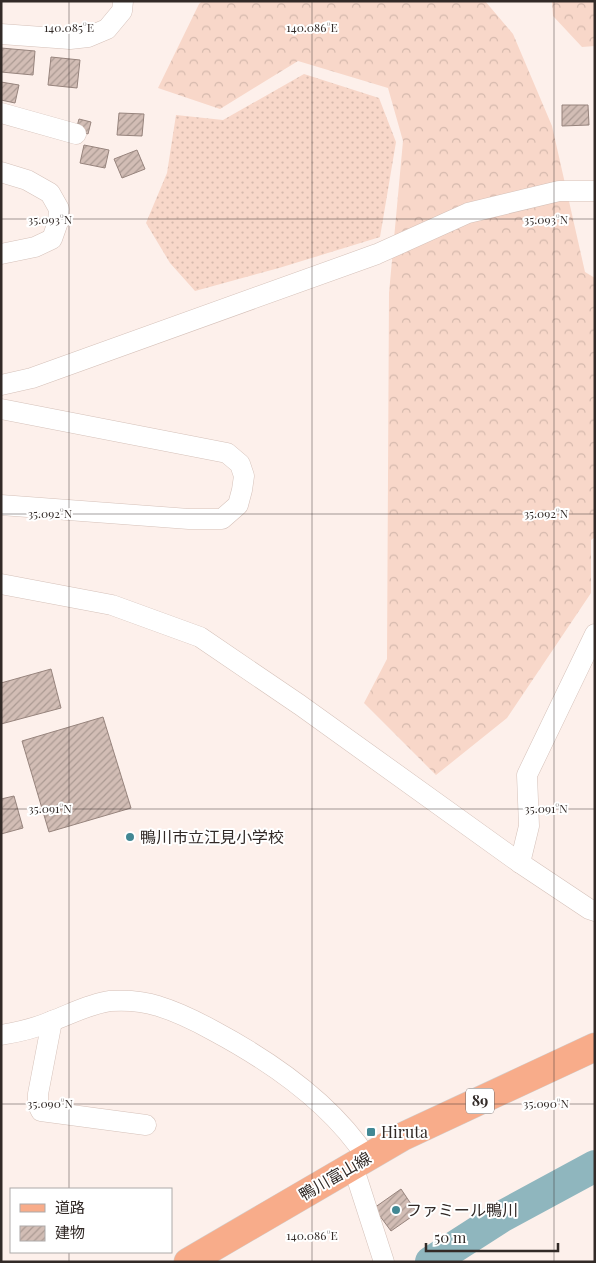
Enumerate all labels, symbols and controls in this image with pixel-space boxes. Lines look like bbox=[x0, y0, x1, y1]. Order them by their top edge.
text: 140.085°E bbox=[44, 19, 94, 35]
text: 140.086°E bbox=[286, 19, 338, 35]
text: 35.093°N bbox=[28, 211, 73, 227]
text: 35.093°N bbox=[524, 211, 569, 227]
text: 35.092°N bbox=[28, 505, 73, 521]
text: 35.092°N bbox=[524, 505, 569, 521]
text: 35.091°N bbox=[28, 800, 72, 816]
text: 35.091°N bbox=[524, 800, 568, 816]
place label: 鴨川市立江見小学校 bbox=[140, 826, 284, 847]
marker: 鴨川市立江見小学校 bbox=[124, 831, 136, 843]
road number: 89 bbox=[466, 1088, 494, 1114]
text: 35.090°N bbox=[27, 1095, 74, 1111]
text: 35.090°N bbox=[523, 1095, 570, 1111]
place label: Hiruta bbox=[381, 1121, 428, 1142]
marker: Hiruta bbox=[365, 1126, 377, 1138]
street label: 鴨川富山線 bbox=[295, 1146, 375, 1205]
legend bbox=[10, 1188, 172, 1253]
text: 道路 bbox=[55, 1197, 85, 1217]
place label: ファミール鴨川 bbox=[406, 1199, 518, 1220]
marker: ファミール鴨川 bbox=[390, 1204, 402, 1216]
scale bar bbox=[426, 1220, 558, 1252]
text: 建物 bbox=[55, 1222, 85, 1242]
text: 140.086°E bbox=[286, 1227, 338, 1243]
text: 50 m bbox=[434, 1227, 467, 1247]

